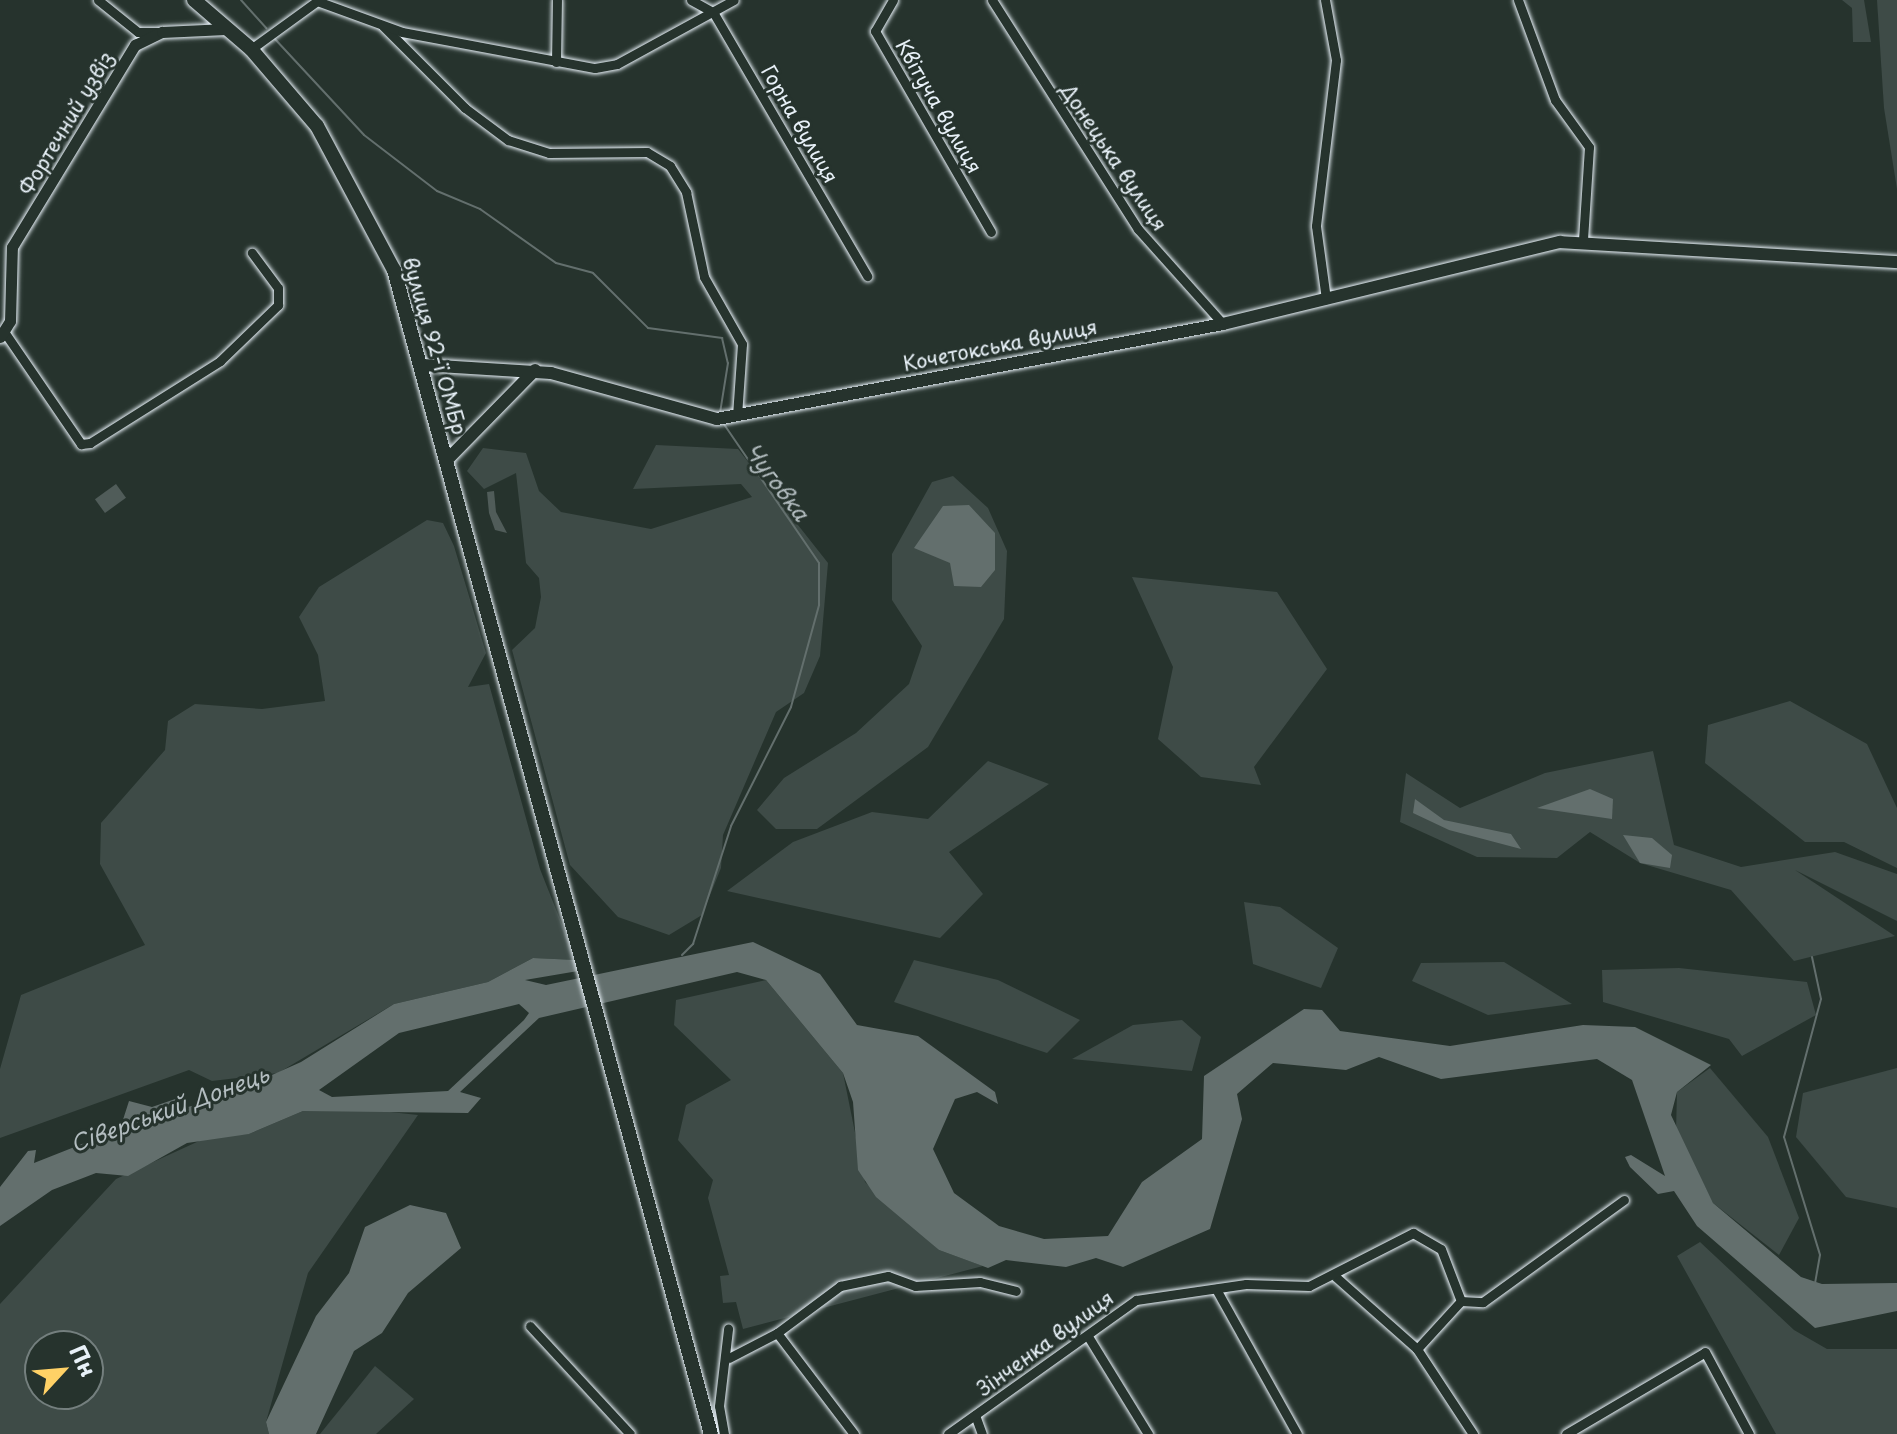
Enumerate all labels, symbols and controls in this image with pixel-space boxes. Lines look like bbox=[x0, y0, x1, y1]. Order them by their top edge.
street label: Квітуча вулиця bbox=[891, 34, 987, 178]
street label: Фортечний узвіз bbox=[14, 47, 118, 199]
street label: Горна вулиця bbox=[756, 60, 844, 188]
street label: Донецька вулиця bbox=[1056, 78, 1172, 236]
street label: вулиця 92-ї ОМБр bbox=[398, 254, 472, 438]
street label: Кочетокська вулиця bbox=[901, 314, 1099, 376]
water label: Чуговка bbox=[740, 437, 816, 525]
water label: Сіверський Донець bbox=[66, 1060, 272, 1156]
street label: Зінченка вулиця bbox=[972, 1285, 1118, 1401]
north arrow bbox=[24, 1330, 104, 1410]
text: Пн bbox=[62, 1339, 106, 1382]

